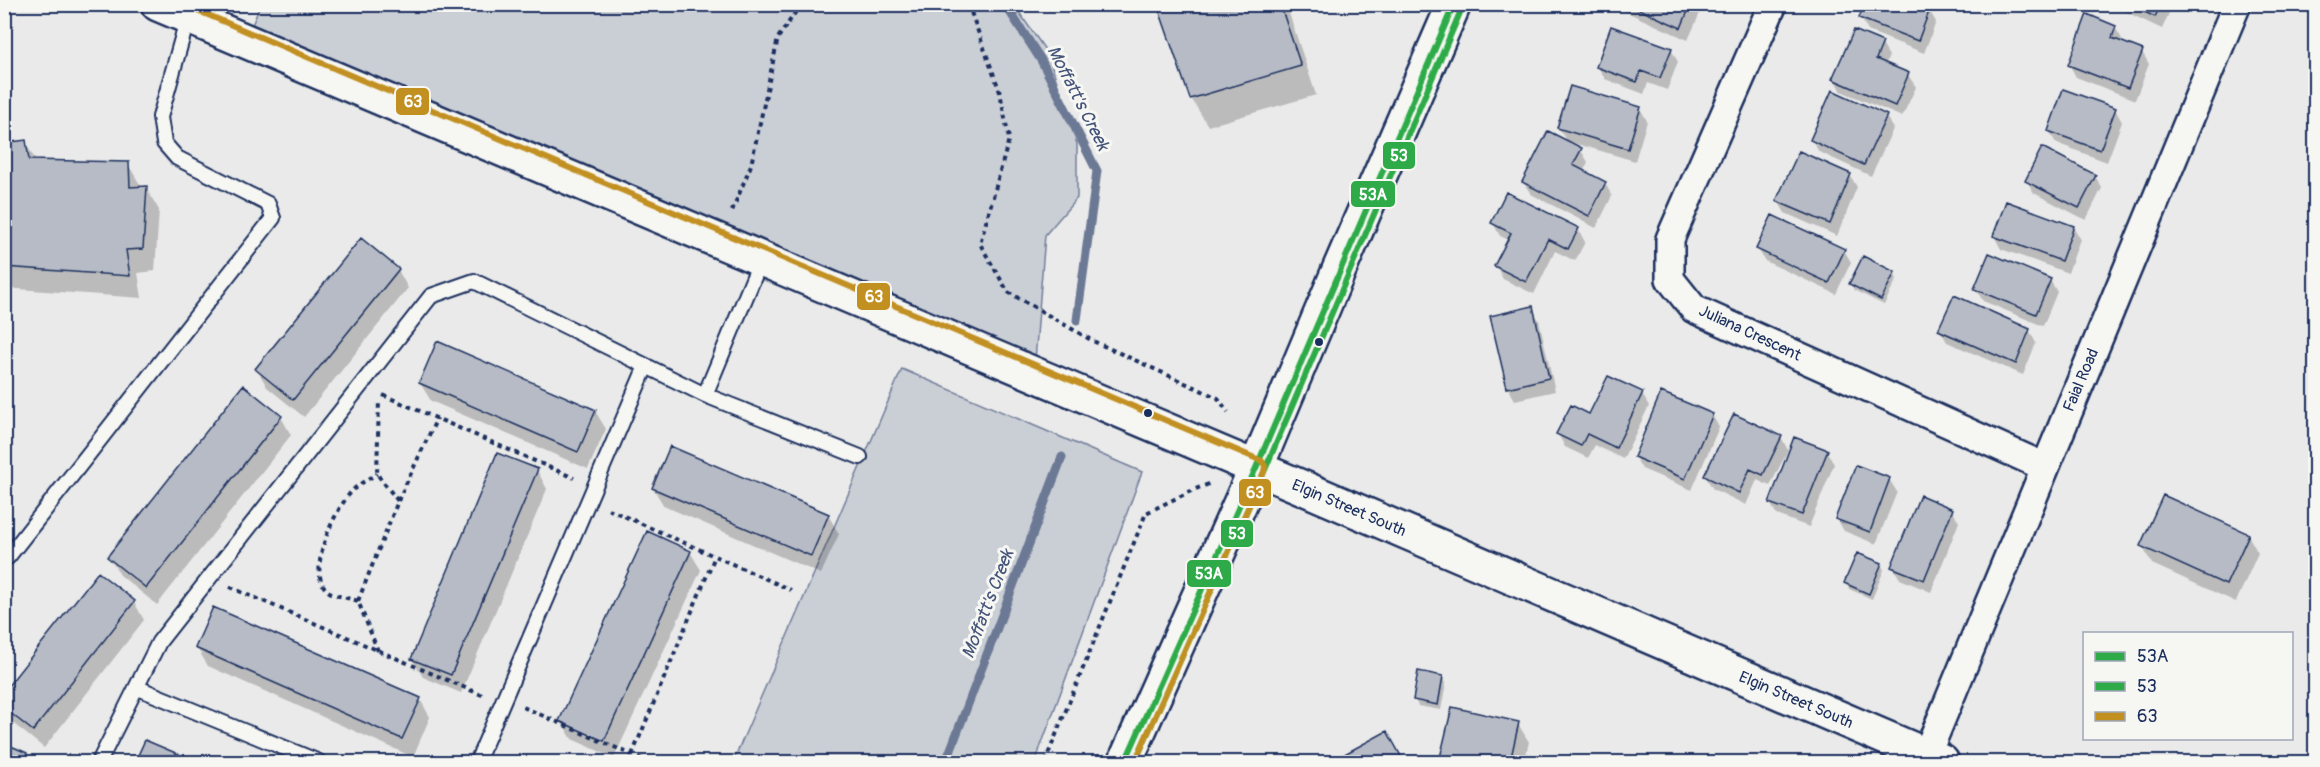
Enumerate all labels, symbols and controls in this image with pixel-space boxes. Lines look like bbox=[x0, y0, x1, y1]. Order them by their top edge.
water label: Moffatt's Creek bbox=[1042, 42, 1115, 156]
line badge: 63 bbox=[395, 87, 430, 116]
text: 63 bbox=[404, 92, 422, 112]
line badge: 53 bbox=[1382, 141, 1416, 170]
text: 53 bbox=[1390, 146, 1408, 166]
line badge: 53A bbox=[1350, 180, 1396, 208]
text: 53A bbox=[1359, 185, 1388, 205]
line badge: 63 bbox=[856, 282, 891, 311]
text: 63 bbox=[865, 287, 883, 307]
street label: Juliana Crescent bbox=[1696, 301, 1805, 366]
unlabelled marker bbox=[1313, 336, 1325, 348]
street label: Faial Road bbox=[2059, 345, 2103, 415]
unlabelled marker bbox=[1142, 407, 1154, 419]
street label: Elgin Street South bbox=[1289, 475, 1409, 541]
line badge: 63 bbox=[1238, 478, 1272, 507]
text: 63 bbox=[1246, 483, 1264, 503]
line badge: 53 bbox=[1220, 519, 1254, 548]
text: 53 bbox=[1228, 524, 1246, 544]
water label: Moffatt's Creek bbox=[957, 545, 1020, 662]
line badge: 53A bbox=[1186, 559, 1232, 588]
text: 53A bbox=[1195, 564, 1224, 584]
legend bbox=[2083, 632, 2293, 740]
text: 53A bbox=[2137, 645, 2169, 668]
street label: Elgin Street South bbox=[1736, 667, 1856, 733]
text: 53 bbox=[2137, 675, 2157, 698]
text: 63 bbox=[2137, 705, 2158, 728]

